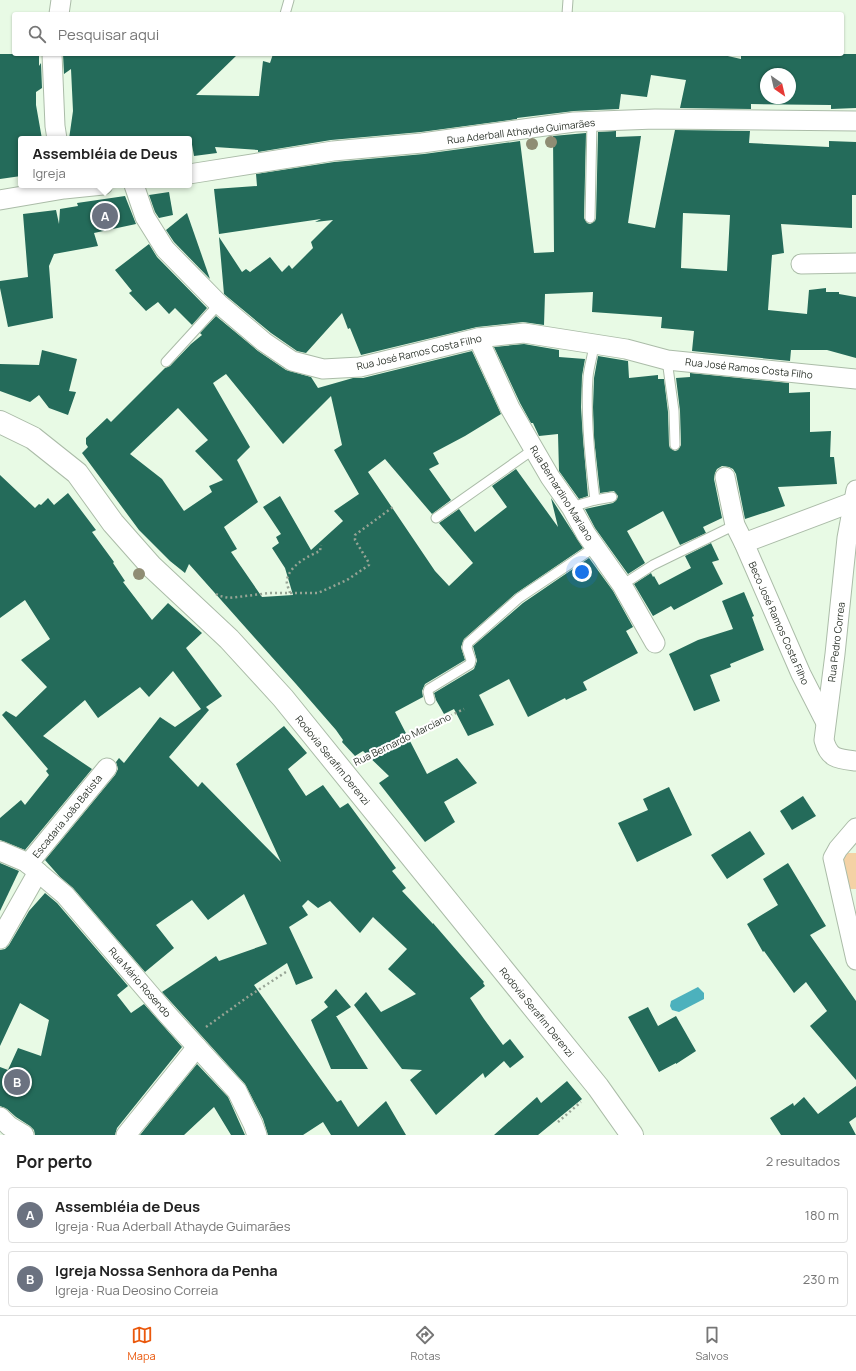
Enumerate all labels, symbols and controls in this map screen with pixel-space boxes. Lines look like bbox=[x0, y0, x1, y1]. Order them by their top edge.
search box bbox=[12, 12, 844, 56]
icon: search bbox=[26, 23, 48, 45]
text: Pesquisar aqui bbox=[58, 24, 159, 45]
north arrow bbox=[760, 68, 796, 104]
street label: Rua Aderball Athayde Guimarães bbox=[446, 115, 596, 147]
popup bbox=[18, 136, 192, 188]
text: Assembléia de Deus bbox=[32, 143, 178, 164]
text: Igreja bbox=[32, 164, 66, 182]
pin: A bbox=[92, 201, 118, 231]
street label: Rua José Ramos Costa Filho bbox=[355, 331, 483, 373]
street label: Rua José Ramos Costa Filho bbox=[685, 354, 814, 382]
street label: Rua Bernardino Mariano bbox=[527, 443, 597, 543]
street label: Beco José Ramos Costa Filho bbox=[745, 559, 813, 687]
your location bbox=[572, 562, 592, 582]
street label: Rua Pedro Correa bbox=[824, 601, 848, 683]
street label: Rua Bernardo Marciano bbox=[351, 709, 453, 769]
street label: Rodovia Serafim Derenzi bbox=[292, 712, 374, 808]
street label: Escadaria João Batista bbox=[29, 771, 105, 861]
street label: Rua Mário Rosendo bbox=[106, 944, 174, 1020]
street label: Rodovia Serafim Derenzi bbox=[496, 964, 578, 1060]
pin: B bbox=[4, 1067, 30, 1097]
text: Por perto bbox=[16, 1150, 92, 1173]
text: 2 resultados bbox=[766, 1152, 840, 1170]
text: Assembléia de Deus bbox=[55, 1196, 200, 1217]
text: A bbox=[26, 1206, 34, 1224]
text: 180 m bbox=[805, 1206, 839, 1224]
text: Igreja · Rua Aderball Athayde Guimarães bbox=[55, 1217, 291, 1235]
text: Igreja Nossa Senhora da Penha bbox=[55, 1260, 278, 1281]
text: B bbox=[26, 1270, 34, 1288]
text: 230 m bbox=[803, 1270, 839, 1288]
text: Igreja · Rua Deosino Correia bbox=[55, 1281, 218, 1299]
tab: Mapa bbox=[128, 1324, 156, 1363]
tab: Rotas bbox=[411, 1324, 440, 1363]
tab: Salvos bbox=[695, 1324, 728, 1363]

